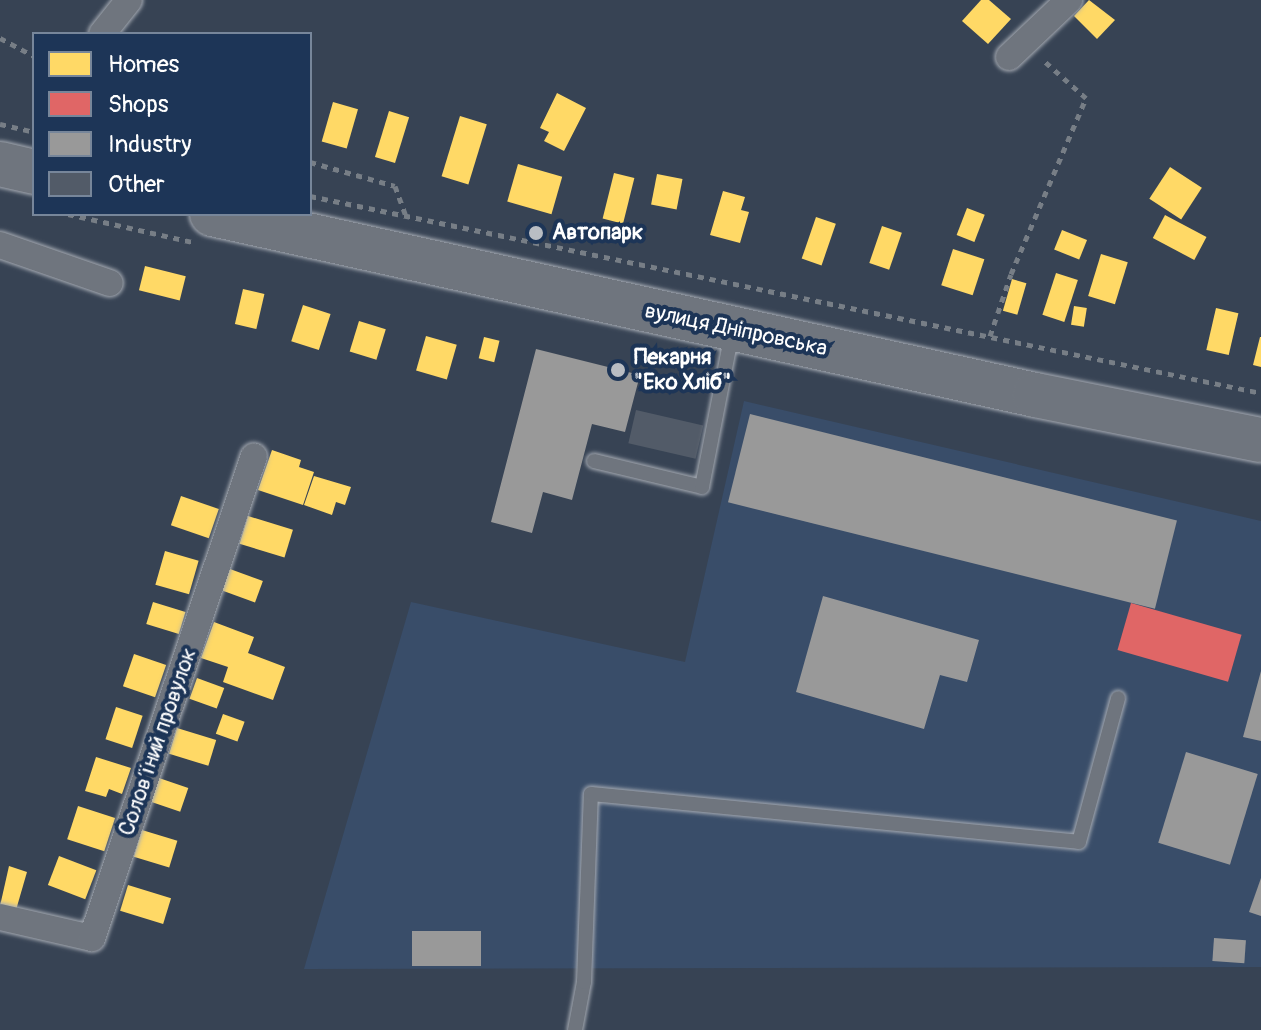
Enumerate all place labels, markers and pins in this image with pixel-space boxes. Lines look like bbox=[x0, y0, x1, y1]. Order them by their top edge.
place label: Автопарк bbox=[552, 220, 643, 246]
marker: Автопарк bbox=[527, 224, 545, 242]
place label: Пекарня "Еко Хліб" bbox=[634, 344, 731, 396]
marker: Пекарня "Еко Хліб" bbox=[609, 361, 627, 379]

